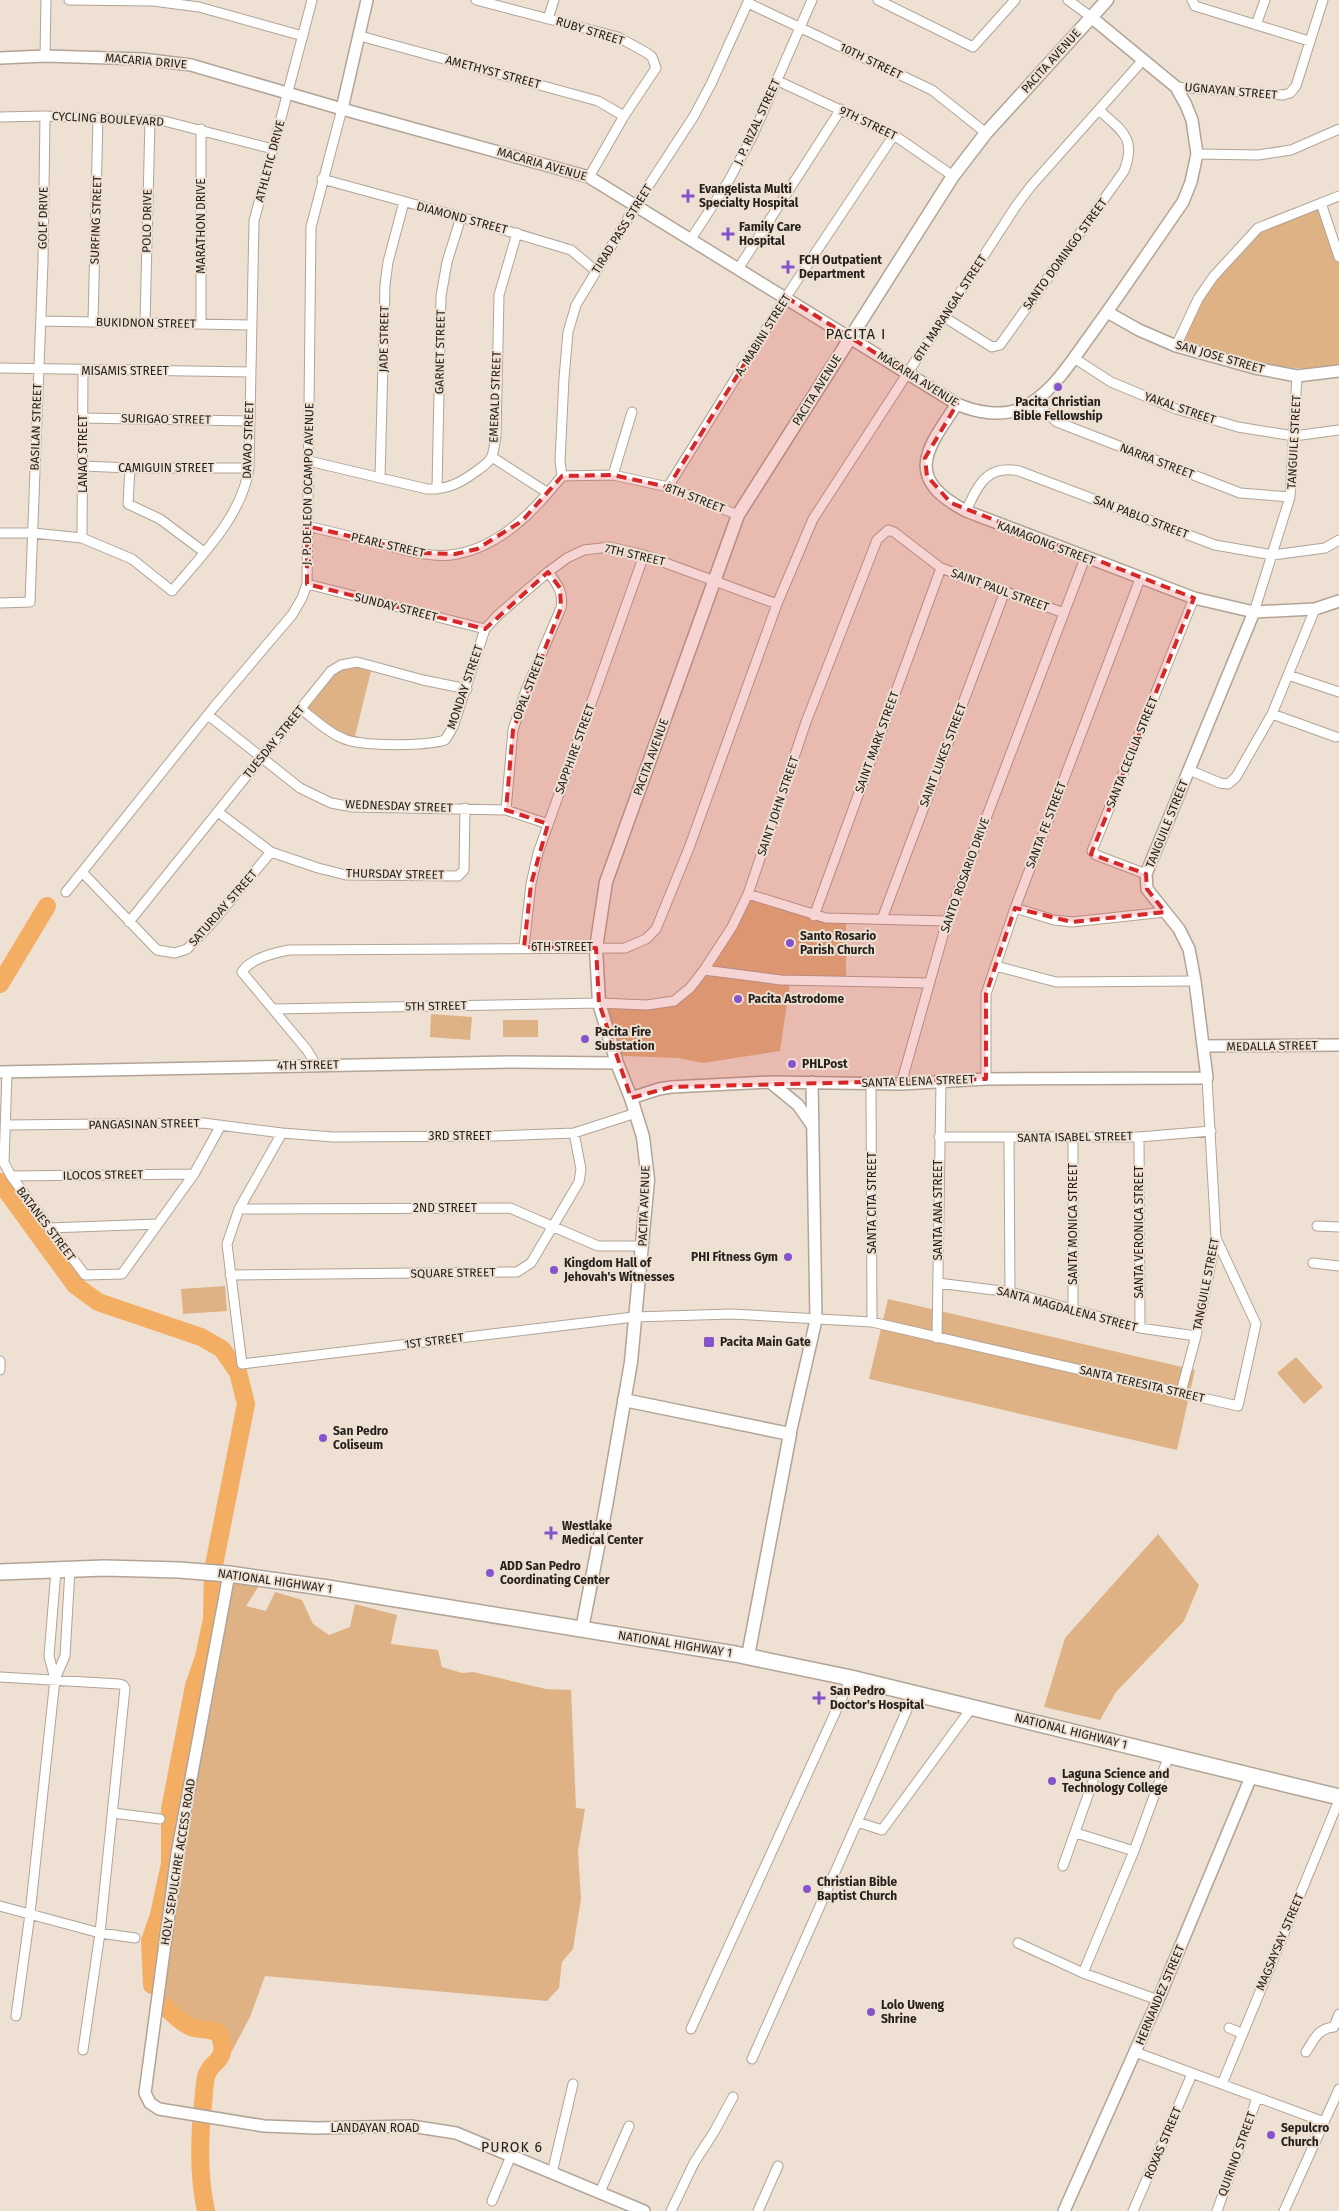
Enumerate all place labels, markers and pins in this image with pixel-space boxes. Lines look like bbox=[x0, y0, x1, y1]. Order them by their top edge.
place label: Evangelista Multi Specialty Hospital bbox=[699, 182, 799, 210]
marker: Evangelista Multi Specialty Hospital bbox=[681, 189, 695, 203]
place label: Family Care Hospital bbox=[739, 220, 802, 248]
marker: Family Care Hospital bbox=[721, 227, 735, 241]
place label: FCH Outpatient Department bbox=[799, 253, 882, 281]
marker: FCH Outpatient Department bbox=[781, 260, 795, 274]
marker: Pacita Christian Bible Fellowship bbox=[1052, 381, 1064, 393]
place label: Pacita Christian Bible Fellowship bbox=[1013, 395, 1103, 423]
place label: Santo Rosario Parish Church bbox=[800, 929, 876, 957]
marker: Santo Rosario Parish Church bbox=[784, 937, 796, 949]
place label: Pacita Astrodome bbox=[748, 992, 845, 1006]
marker: Pacita Astrodome bbox=[732, 993, 744, 1005]
place label: Pacita Fire Substation bbox=[595, 1025, 655, 1053]
marker: Pacita Fire Substation bbox=[579, 1033, 591, 1045]
place label: PHLPost bbox=[802, 1057, 848, 1071]
marker: PHLPost bbox=[786, 1058, 798, 1070]
place label: PHI Fitness Gym bbox=[691, 1250, 778, 1264]
marker: PHI Fitness Gym bbox=[782, 1251, 794, 1263]
place label: Kingdom Hall of Jehovah's Witnesses bbox=[563, 1256, 675, 1284]
marker: Kingdom Hall of Jehovah's Witnesses bbox=[548, 1264, 560, 1276]
marker: Pacita Main Gate bbox=[702, 1335, 716, 1349]
place label: Pacita Main Gate bbox=[720, 1335, 811, 1349]
place label: San Pedro Coliseum bbox=[333, 1424, 388, 1452]
marker: San Pedro Coliseum bbox=[317, 1432, 329, 1444]
place label: Westlake Medical Center bbox=[562, 1519, 643, 1547]
marker: Westlake Medical Center bbox=[544, 1526, 558, 1540]
place label: ADD San Pedro Coordinating Center bbox=[499, 1559, 610, 1587]
marker: ADD San Pedro Coordinating Center bbox=[484, 1567, 496, 1579]
place label: San Pedro Doctor's Hospital bbox=[830, 1684, 925, 1712]
marker: San Pedro Doctor's Hospital bbox=[812, 1691, 826, 1705]
place label: Laguna Science and Technology College bbox=[1062, 1767, 1169, 1795]
marker: Laguna Science and Technology College bbox=[1046, 1775, 1058, 1787]
place label: Christian Bible Baptist Church bbox=[817, 1875, 898, 1903]
marker: Christian Bible Baptist Church bbox=[801, 1883, 813, 1895]
place label: Lolo Uweng Shrine bbox=[881, 1998, 945, 2026]
marker: Lolo Uweng Shrine bbox=[865, 2006, 877, 2018]
place label: Sepulcro Church bbox=[1281, 2121, 1329, 2149]
marker: Sepulcro Church bbox=[1265, 2129, 1277, 2141]

